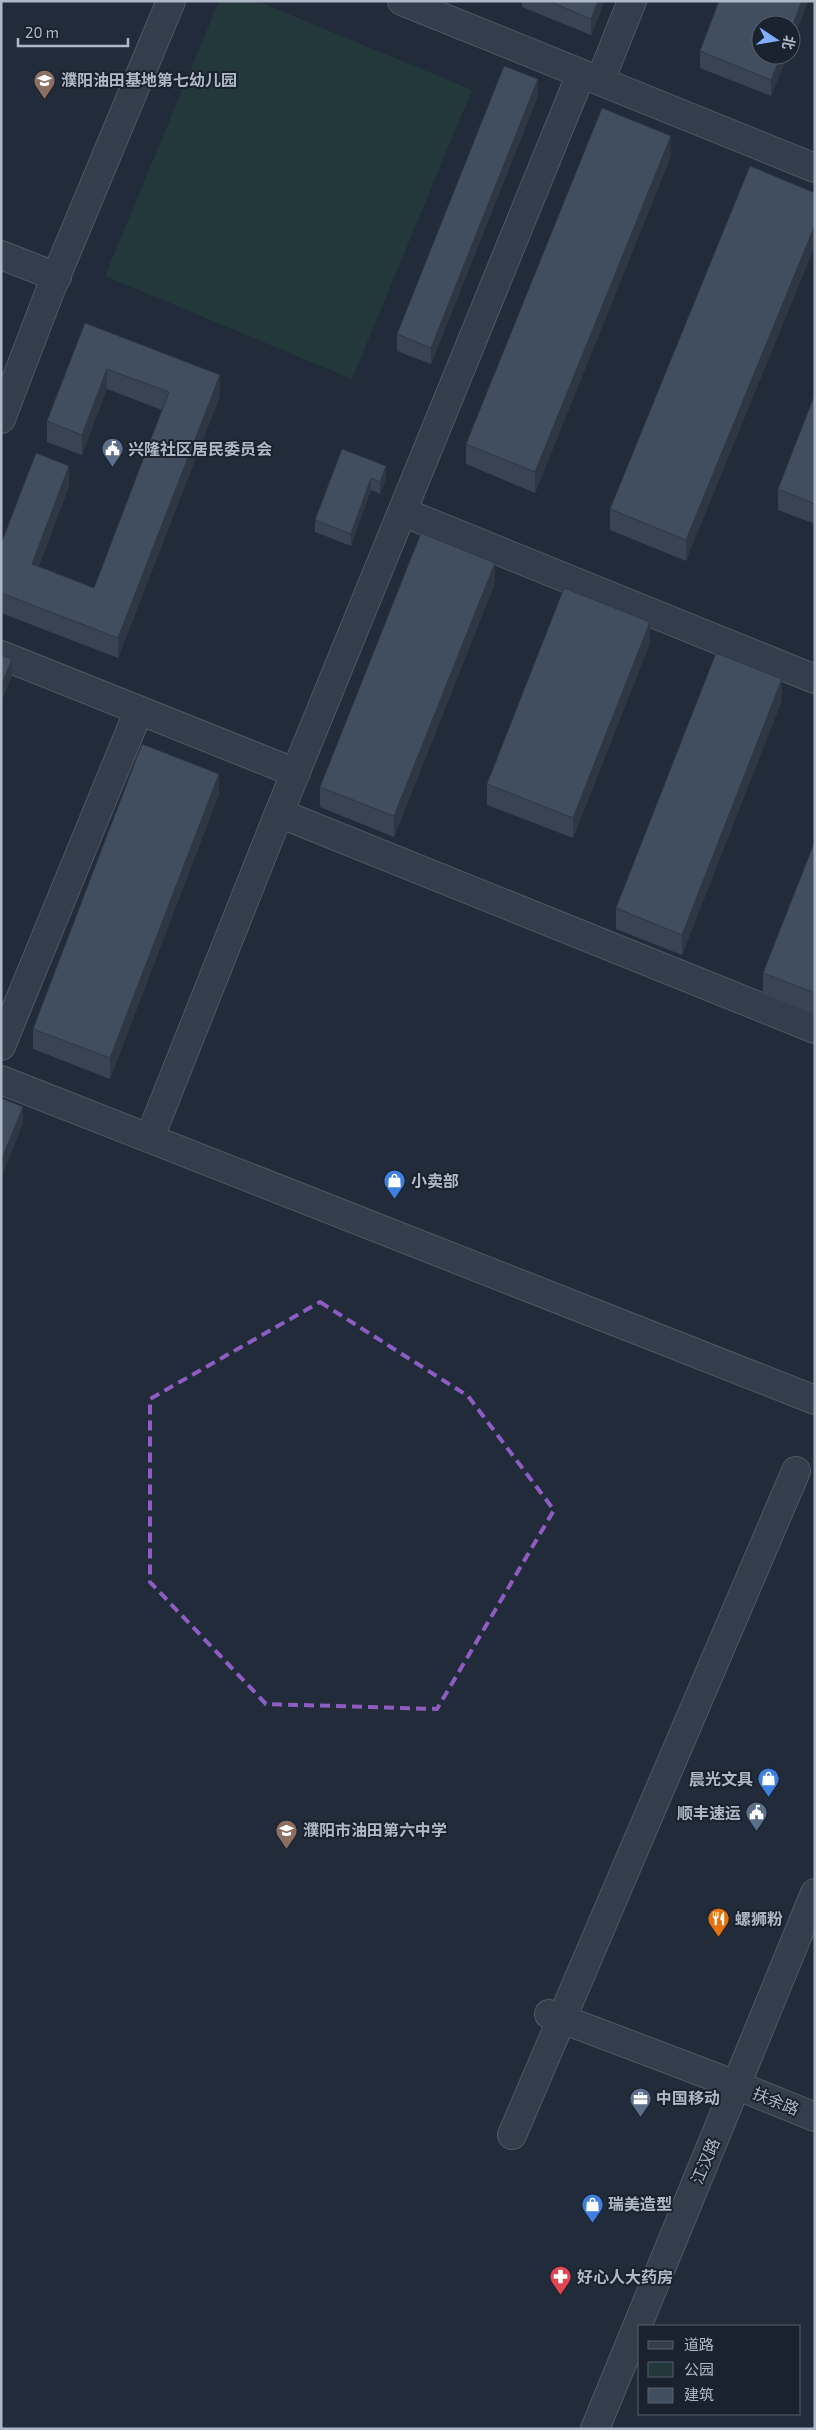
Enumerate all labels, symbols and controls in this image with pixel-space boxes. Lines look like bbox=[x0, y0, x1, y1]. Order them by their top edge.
scale bar bbox=[18, 15, 128, 47]
north arrow bbox=[751, 15, 801, 65]
text: 20 m bbox=[25, 23, 59, 41]
text: 北 bbox=[779, 34, 799, 51]
school or university icon: 濮阳油田基地第七幼儿园 bbox=[33, 68, 57, 99]
place label: 濮阳油田基地第七幼儿园 bbox=[61, 70, 237, 89]
public building icon: 兴隆社区居民委员会 bbox=[100, 437, 124, 468]
place label: 兴隆社区居民委员会 bbox=[128, 439, 272, 458]
shop icon: 小卖部 bbox=[383, 1169, 407, 1200]
place label: 小卖部 bbox=[411, 1171, 459, 1190]
shop icon: 晨光文具 bbox=[757, 1767, 781, 1798]
place label: 晨光文具 bbox=[689, 1769, 753, 1788]
public building icon: 顺丰速运 bbox=[745, 1801, 769, 1832]
place label: 顺丰速运 bbox=[677, 1803, 741, 1822]
school or university icon: 濮阳市油田第六中学 bbox=[275, 1818, 299, 1849]
place label: 濮阳市油田第六中学 bbox=[303, 1820, 447, 1839]
restaurant icon: 螺狮粉 bbox=[707, 1907, 731, 1938]
place label: 螺狮粉 bbox=[735, 1909, 783, 1928]
street label: 扶余路 bbox=[750, 2083, 802, 2118]
office icon: 中国移动 bbox=[628, 2086, 652, 2117]
place label: 中国移动 bbox=[656, 2088, 720, 2107]
street label: 江汉路 bbox=[686, 2135, 723, 2187]
shop icon: 瑞美造型 bbox=[580, 2192, 604, 2223]
place label: 瑞美造型 bbox=[608, 2194, 672, 2213]
pharmacy icon: 好心人大药房 bbox=[549, 2265, 573, 2296]
place label: 好心人大药房 bbox=[577, 2267, 673, 2286]
legend bbox=[638, 2325, 801, 2415]
text: 道路 bbox=[684, 2335, 714, 2353]
text: 公园 bbox=[684, 2360, 714, 2378]
text: 建筑 bbox=[684, 2385, 714, 2403]

